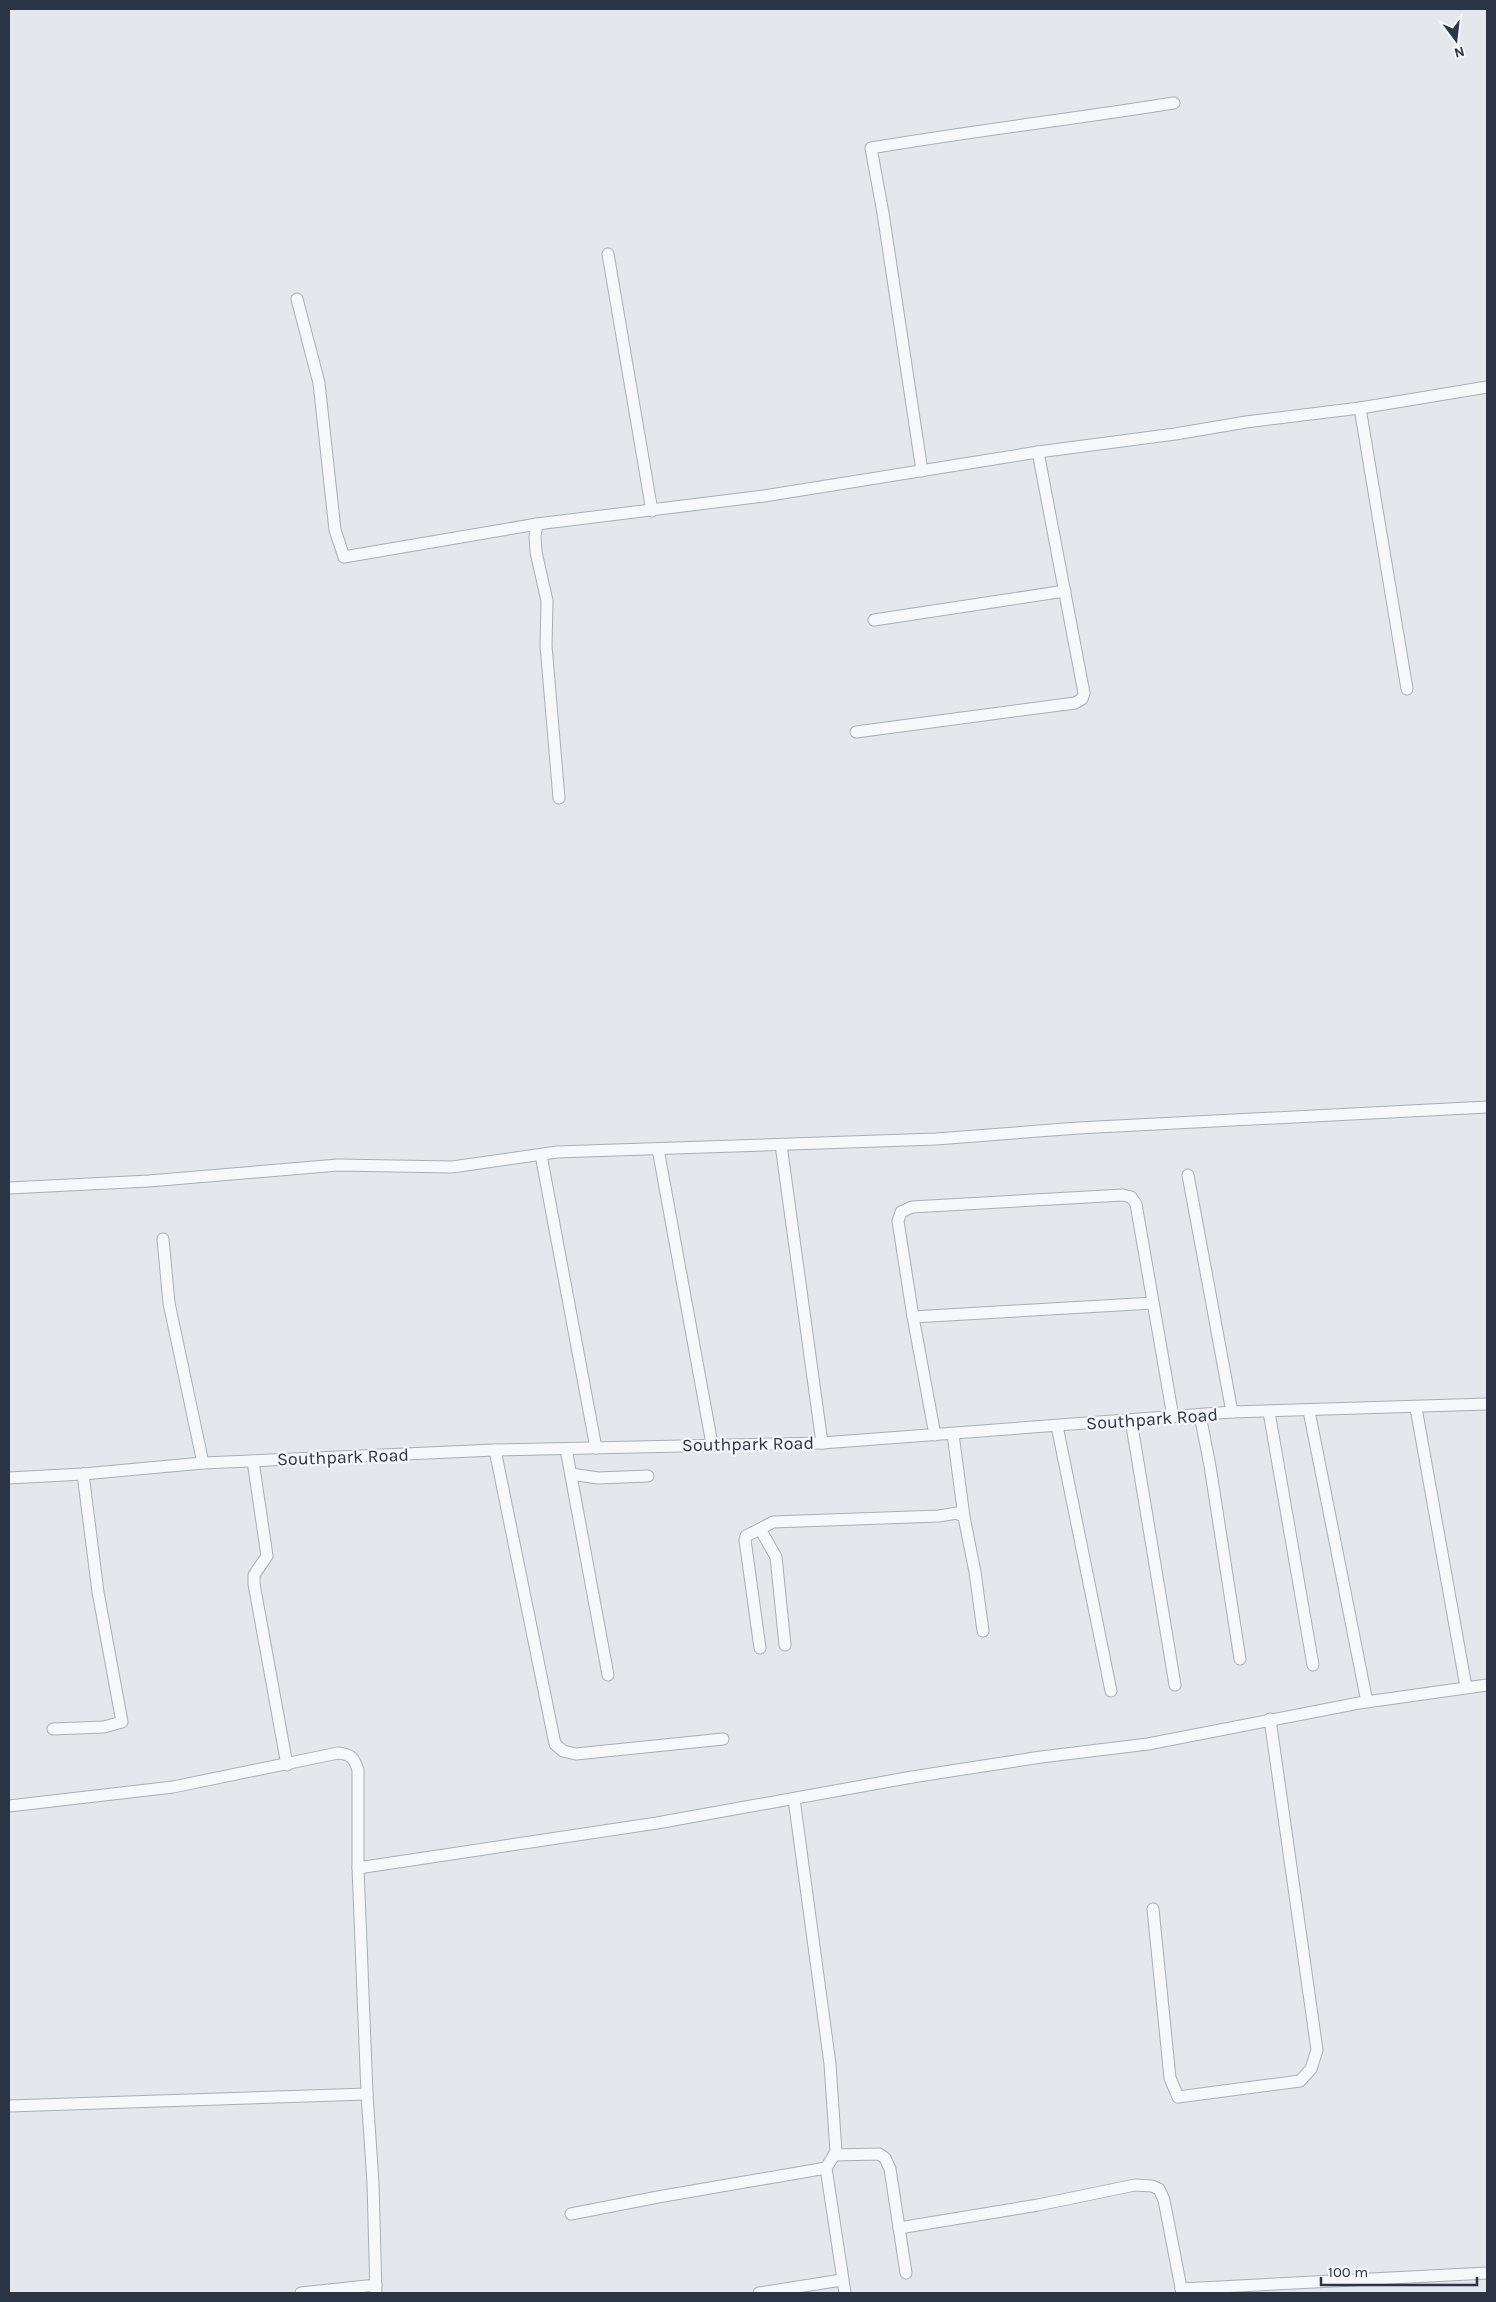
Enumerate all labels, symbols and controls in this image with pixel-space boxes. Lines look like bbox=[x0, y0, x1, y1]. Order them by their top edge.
north arrow bbox=[1431, 15, 1481, 65]
text: N bbox=[1452, 43, 1466, 62]
street label: Southpark Road bbox=[1085, 1403, 1219, 1435]
street label: Southpark Road bbox=[682, 1432, 814, 1456]
street label: Southpark Road bbox=[277, 1444, 409, 1470]
scale bar bbox=[1321, 2254, 1477, 2286]
text: 100 m bbox=[1328, 2263, 1368, 2281]

